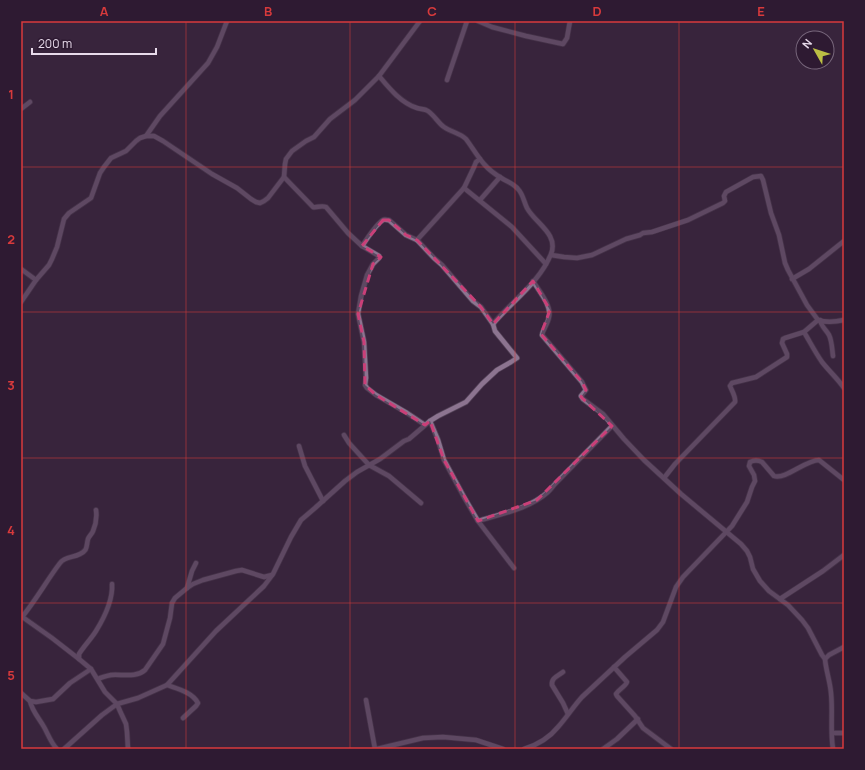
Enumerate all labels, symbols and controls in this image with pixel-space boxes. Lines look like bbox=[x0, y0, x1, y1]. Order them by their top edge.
text: A bbox=[100, 2, 109, 20]
text: B bbox=[264, 2, 272, 20]
text: C bbox=[427, 2, 437, 20]
text: D bbox=[592, 2, 602, 20]
text: E bbox=[757, 2, 765, 20]
scale bar bbox=[32, 30, 156, 56]
north arrow bbox=[795, 30, 835, 70]
text: 200 m bbox=[38, 35, 72, 52]
text: N bbox=[799, 36, 815, 51]
text: 1 bbox=[8, 85, 14, 103]
text: 2 bbox=[7, 230, 15, 248]
text: 3 bbox=[7, 376, 15, 394]
text: 4 bbox=[7, 521, 15, 539]
text: 5 bbox=[7, 666, 15, 684]

